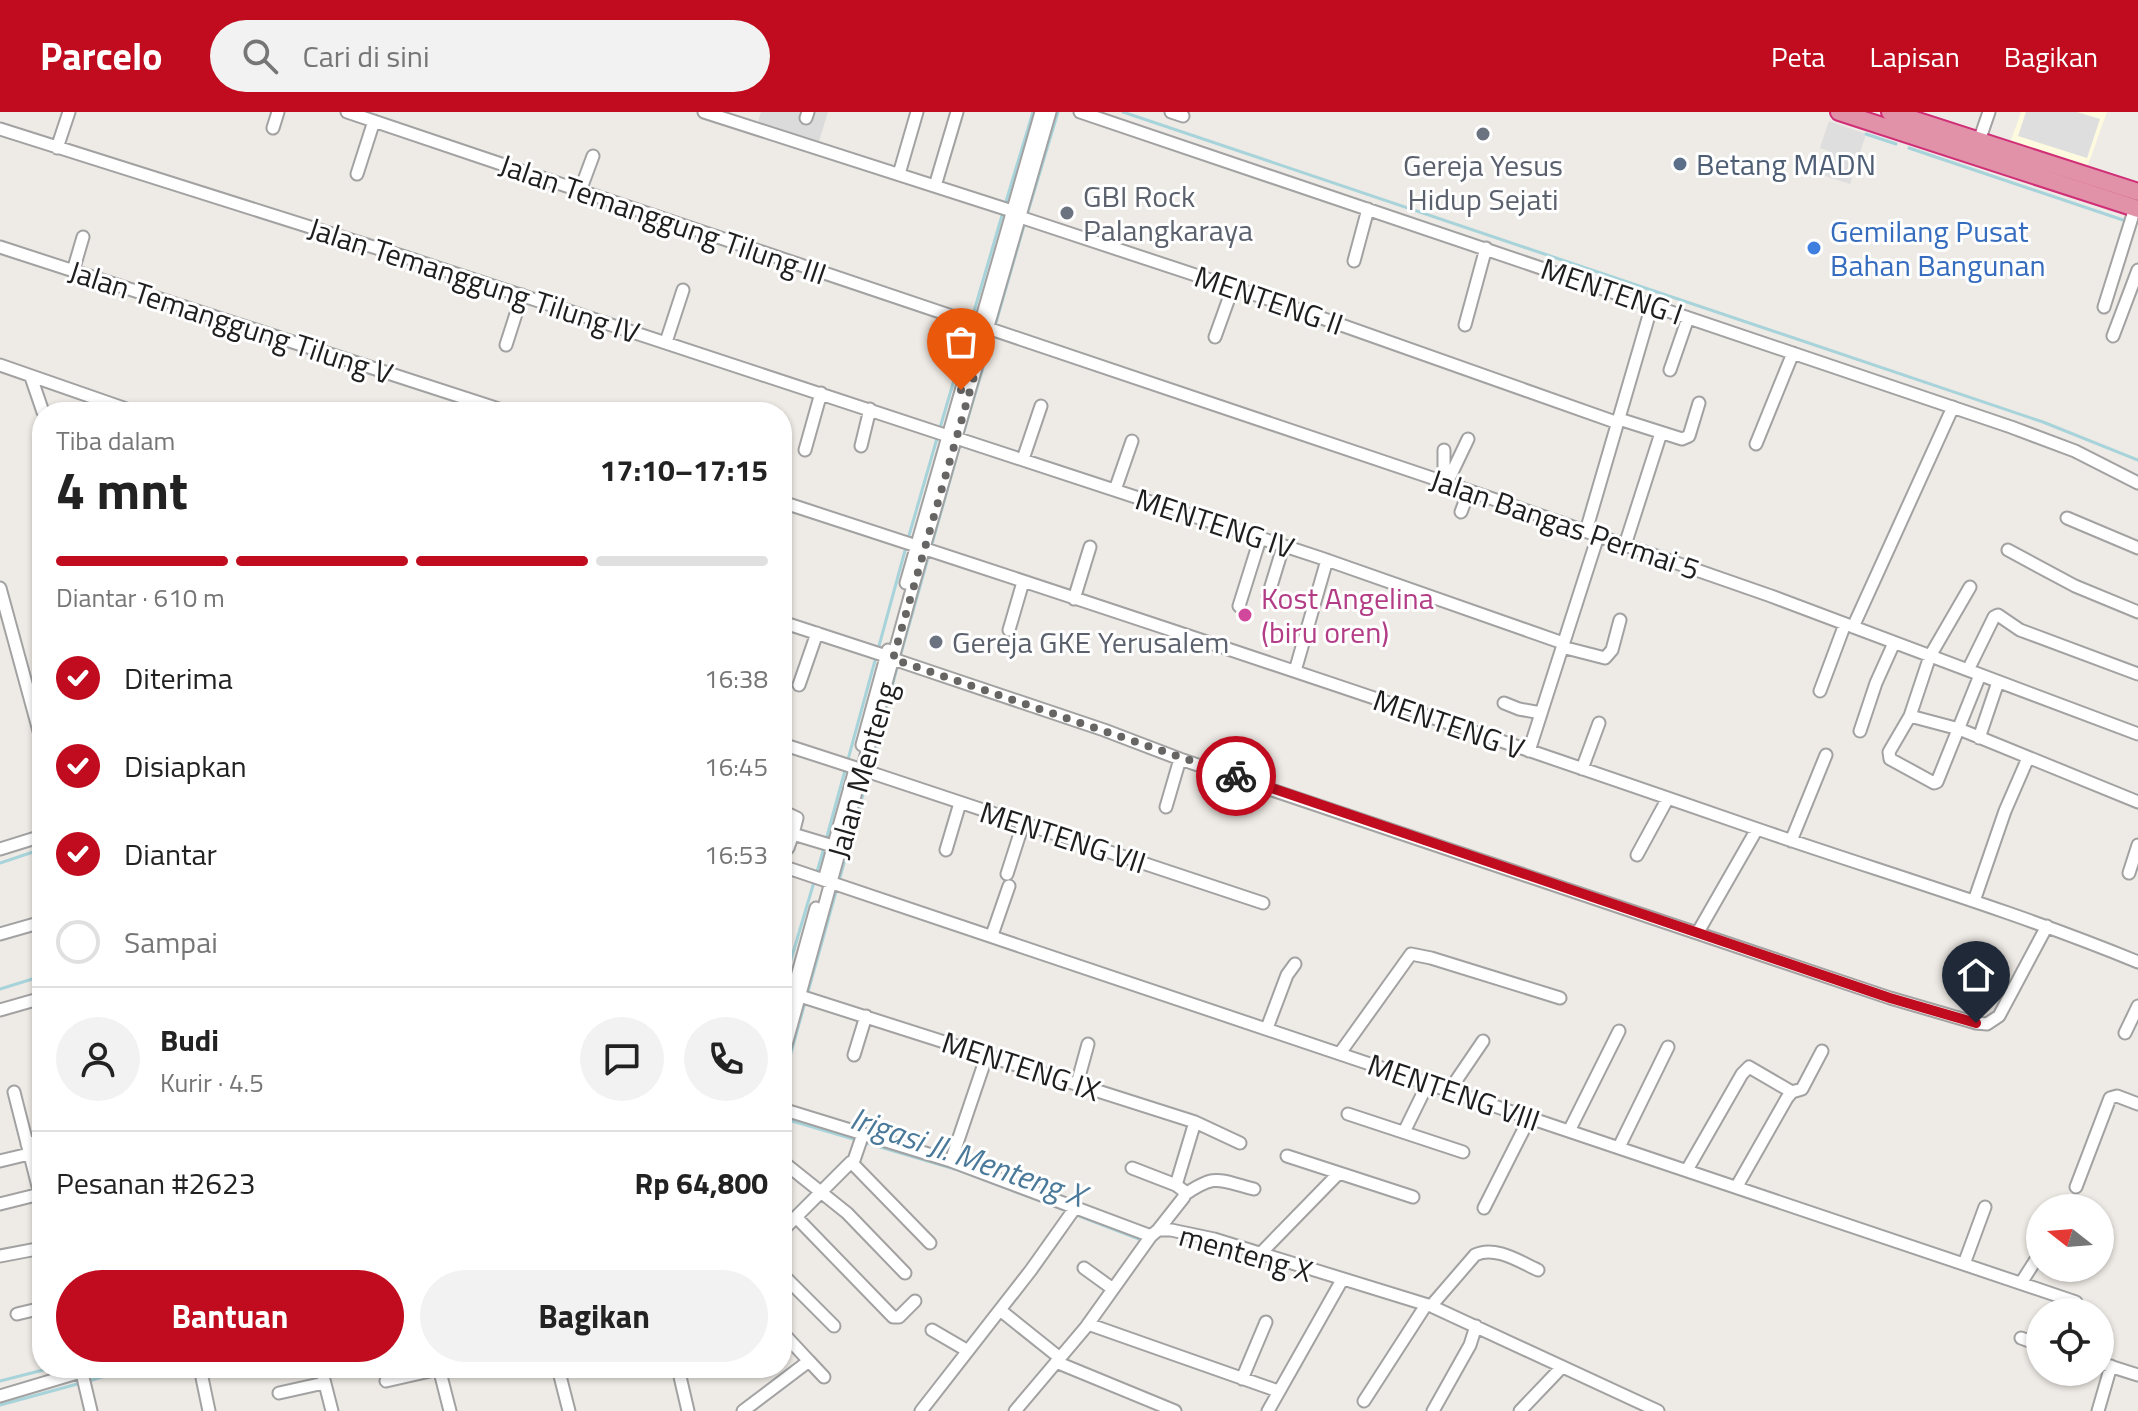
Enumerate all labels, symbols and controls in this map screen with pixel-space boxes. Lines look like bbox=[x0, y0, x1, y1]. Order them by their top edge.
search box bbox=[210, 20, 770, 92]
text: Parcelo bbox=[40, 27, 162, 85]
text: Cari di sini bbox=[302, 33, 430, 79]
icon: search bbox=[238, 34, 282, 78]
text: Peta bbox=[1771, 35, 1825, 78]
text: Lapisan bbox=[1869, 35, 1960, 78]
text: Bagikan bbox=[2004, 35, 2098, 78]
marker: Gereja Yesus Hidup Sejati bbox=[1474, 125, 1492, 143]
street label: Jalan Temanggung Tilung III bbox=[493, 141, 833, 297]
place label: Betang MADN bbox=[1696, 141, 1876, 187]
place label: Gereja Yesus Hidup Sejati bbox=[1403, 142, 1563, 222]
marker: Betang MADN bbox=[1671, 155, 1689, 173]
place label: GBI Rock Palangkaraya bbox=[1083, 173, 1253, 253]
marker: GBI Rock Palangkaraya bbox=[1058, 204, 1076, 222]
street label: Jalan Temanggung Tilung IV bbox=[302, 205, 646, 355]
place label: Gemilang Pusat Bahan Bangunan bbox=[1830, 208, 2046, 288]
marker: Gemilang Pusat Bahan Bangunan bbox=[1805, 239, 1823, 257]
street label: MENTENG I bbox=[1535, 245, 1689, 337]
street label: Jalan Temanggung Tilung V bbox=[63, 248, 399, 396]
street label: MENTENG II bbox=[1188, 253, 1350, 347]
pin bbox=[927, 308, 995, 390]
icon: bag bbox=[939, 320, 983, 364]
text: Tiba dalam bbox=[56, 421, 175, 460]
text: 17:10–17:15 bbox=[600, 447, 768, 493]
text: 4 mnt bbox=[56, 450, 188, 529]
street label: Jalan Bangas Permai 5 bbox=[1424, 456, 1706, 592]
street label: MENTENG IV bbox=[1130, 476, 1300, 570]
place label: Kost Angelina (biru oren) bbox=[1261, 575, 1434, 655]
text: Diantar · 610 m bbox=[56, 578, 225, 617]
marker: Kost Angelina (biru oren) bbox=[1236, 606, 1254, 624]
place label: Gereja GKE Yerusalem bbox=[952, 619, 1229, 665]
marker: Gereja GKE Yerusalem bbox=[927, 633, 945, 651]
text: Diterima bbox=[124, 655, 233, 701]
icon: check bbox=[56, 656, 100, 700]
text: 16:38 bbox=[704, 659, 768, 698]
street label: Jalan Menteng bbox=[815, 676, 909, 864]
street label: MENTENG V bbox=[1367, 677, 1531, 771]
courier bbox=[1196, 736, 1276, 816]
text: Disiapkan bbox=[124, 743, 247, 789]
icon: check bbox=[56, 744, 100, 788]
text: 16:45 bbox=[704, 747, 768, 786]
icon: bike bbox=[1214, 754, 1258, 798]
street label: MENTENG VII bbox=[974, 789, 1152, 885]
text: Diantar bbox=[124, 831, 217, 877]
icon: check bbox=[56, 832, 100, 876]
text: 16:53 bbox=[704, 835, 768, 874]
text: Sampai bbox=[124, 919, 218, 965]
pin bbox=[1942, 941, 2010, 1023]
icon: home bbox=[1954, 953, 1998, 997]
button: person bbox=[56, 1017, 140, 1101]
text: Budi bbox=[160, 1017, 219, 1063]
button: chat bbox=[580, 1017, 664, 1101]
button: phone bbox=[684, 1017, 768, 1101]
street label: MENTENG IX bbox=[936, 1019, 1106, 1113]
street label: MENTENG VIII bbox=[1362, 1041, 1546, 1143]
text: Kurir · 4.5 bbox=[160, 1063, 264, 1102]
water label: Irigasi Jl. Menteng X bbox=[844, 1093, 1097, 1220]
text: Pesanan #2623 bbox=[56, 1160, 256, 1206]
text: Rp 64,800 bbox=[635, 1160, 768, 1206]
north arrow bbox=[2026, 1194, 2114, 1282]
map controls bbox=[2026, 1194, 2114, 1386]
street label: menteng X bbox=[1174, 1212, 1318, 1294]
button: Bantuan bbox=[56, 1270, 404, 1362]
button: Bagikan bbox=[420, 1270, 768, 1362]
button: locate bbox=[2026, 1298, 2114, 1386]

